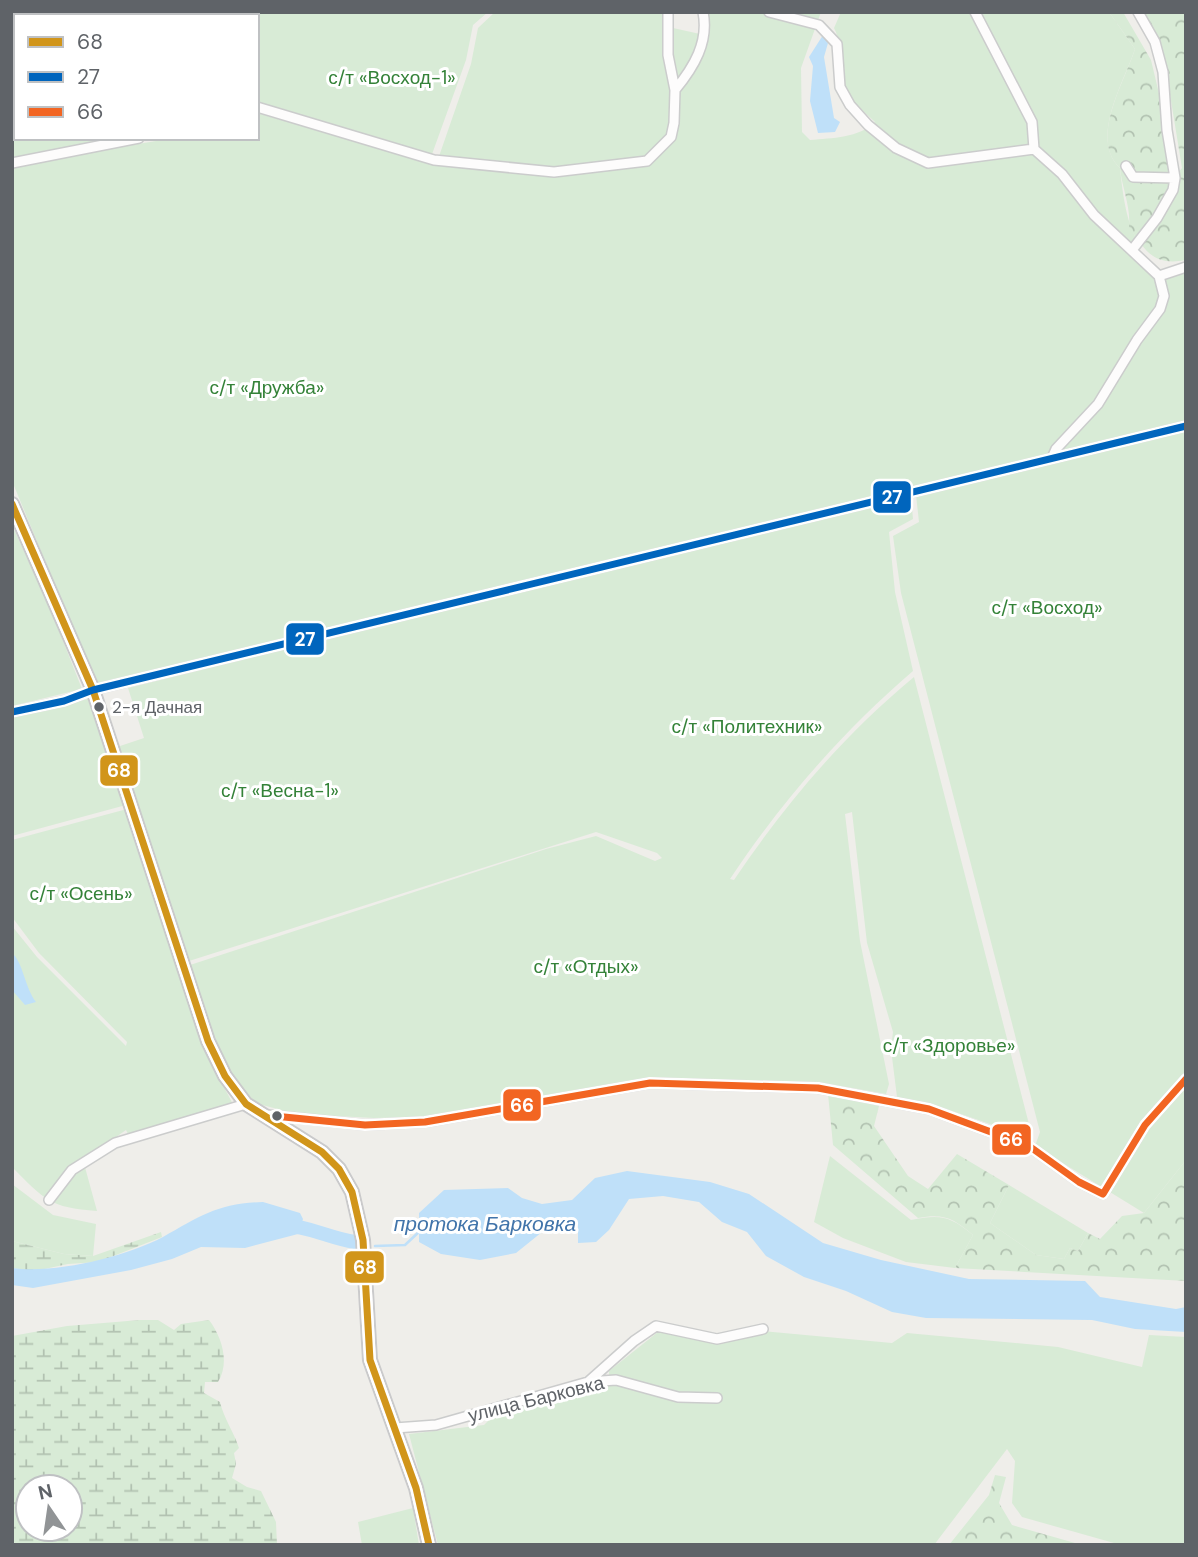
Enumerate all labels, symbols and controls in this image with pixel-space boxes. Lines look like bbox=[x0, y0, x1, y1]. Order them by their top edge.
legend bbox=[14, 14, 259, 140]
text: 68 bbox=[77, 28, 103, 56]
text: 27 bbox=[77, 63, 100, 91]
park label: с/т «Восход-1» bbox=[328, 65, 456, 90]
text: 66 bbox=[77, 98, 103, 126]
park label: с/т «Дружба» bbox=[210, 375, 324, 400]
line badge: 27 bbox=[872, 480, 912, 514]
text: 27 bbox=[881, 485, 903, 510]
park label: с/т «Восход» bbox=[991, 595, 1103, 620]
line badge: 27 bbox=[285, 622, 325, 656]
text: 27 bbox=[294, 627, 316, 652]
place label: 2-я Дачная bbox=[112, 696, 202, 718]
marker: 2-я Дачная bbox=[92, 700, 106, 714]
park label: с/т «Политехник» bbox=[672, 714, 822, 739]
line badge: 68 bbox=[99, 754, 139, 787]
text: 68 bbox=[107, 758, 131, 783]
park label: с/т «Весна-1» bbox=[221, 778, 339, 803]
park label: с/т «Осень» bbox=[29, 881, 133, 906]
park label: с/т «Отдых» bbox=[534, 954, 638, 979]
park label: с/т «Здоровье» bbox=[883, 1033, 1015, 1058]
line badge: 66 bbox=[502, 1088, 542, 1122]
text: 66 bbox=[510, 1093, 534, 1118]
unlabelled marker bbox=[270, 1109, 284, 1123]
line badge: 66 bbox=[991, 1123, 1032, 1156]
text: 66 bbox=[999, 1127, 1023, 1152]
water label: протока Барковка bbox=[394, 1210, 576, 1238]
line badge: 68 bbox=[344, 1250, 385, 1284]
text: 68 bbox=[353, 1255, 377, 1280]
street label: улица Барковка bbox=[465, 1370, 607, 1428]
north arrow bbox=[14, 1473, 84, 1543]
text: N bbox=[36, 1478, 55, 1506]

